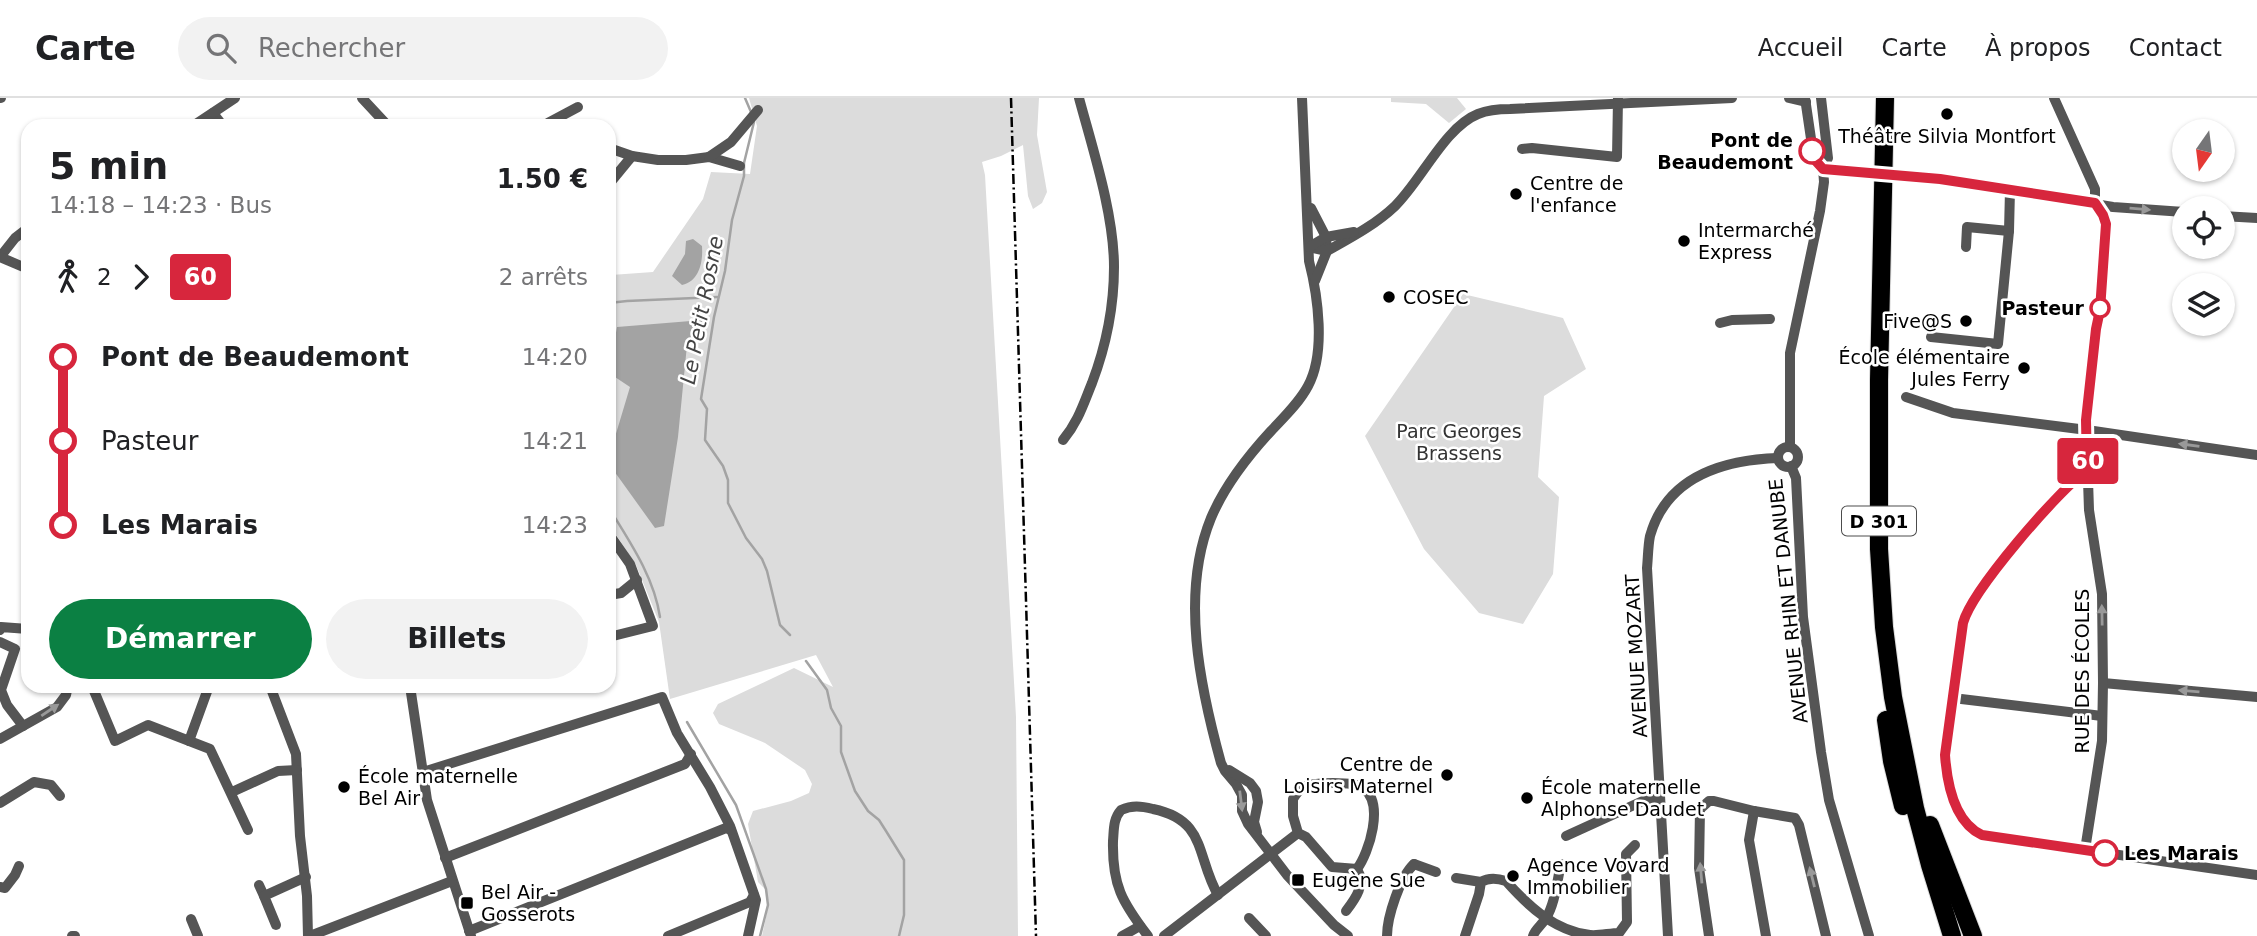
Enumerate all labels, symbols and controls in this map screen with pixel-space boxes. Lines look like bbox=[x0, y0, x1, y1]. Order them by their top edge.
search box bbox=[178, 17, 668, 80]
text: Carte bbox=[35, 29, 136, 68]
icon: search bbox=[202, 29, 240, 67]
text: Rechercher bbox=[258, 33, 405, 63]
text: Accueil bbox=[1758, 34, 1843, 62]
text: Carte bbox=[1881, 34, 1947, 62]
text: À propos bbox=[1985, 34, 2091, 62]
text: Contact bbox=[2129, 34, 2222, 62]
marker: Théâtre Silvia Montfort bbox=[1939, 106, 1955, 122]
north arrow bbox=[2172, 119, 2235, 182]
map controls bbox=[2172, 119, 2235, 336]
place label: Théâtre Silvia Montfort bbox=[1837, 125, 2056, 147]
place label: Pont de Beaudemont bbox=[1657, 129, 1793, 173]
marker: Pont de Beaudemont bbox=[1799, 138, 1825, 164]
text: 5 min bbox=[49, 144, 168, 188]
text: 1.50 € bbox=[497, 164, 588, 194]
place label: Centre de l'enfance bbox=[1530, 172, 1623, 216]
marker: Centre de l'enfance bbox=[1508, 186, 1524, 202]
text: 14:18 – 14:23 · Bus bbox=[49, 192, 272, 218]
button: locate bbox=[2172, 196, 2235, 259]
one-way arrow bbox=[2129, 204, 2151, 215]
place label: Intermarché Express bbox=[1698, 219, 1814, 263]
marker: Intermarché Express bbox=[1676, 233, 1692, 249]
water label: Le Petit Rosne bbox=[676, 234, 728, 386]
icon: walk bbox=[49, 258, 87, 296]
icon: forward bbox=[122, 258, 160, 296]
text: 60 bbox=[184, 263, 217, 291]
text: 2 bbox=[97, 264, 112, 290]
text: 2 arrêts bbox=[499, 264, 588, 290]
button: layers bbox=[2172, 273, 2235, 336]
place label: COSEC bbox=[1403, 286, 1469, 308]
marker: COSEC bbox=[1381, 289, 1397, 305]
place label: Pasteur bbox=[2002, 297, 2085, 319]
marker: Pasteur bbox=[2090, 298, 2110, 318]
place label: Five@S bbox=[1883, 310, 1952, 332]
marker: Five@S bbox=[1958, 313, 1974, 329]
text: Pont de Beaudemont bbox=[101, 342, 409, 372]
text: 14:20 bbox=[522, 344, 588, 370]
place label: École élémentaire Jules Ferry bbox=[1839, 346, 2010, 390]
marker: École élémentaire Jules Ferry bbox=[2016, 360, 2032, 376]
park label: Parc Georges Brassens bbox=[1396, 420, 1522, 464]
text: Pasteur bbox=[101, 426, 198, 456]
text: 14:21 bbox=[522, 428, 588, 454]
line badge: 60 bbox=[2056, 438, 2120, 484]
one-way arrow bbox=[2178, 439, 2200, 450]
text: 60 bbox=[2071, 447, 2105, 475]
street label: AVENUE RHIN ET DANUBE bbox=[1764, 477, 1812, 725]
road number: D 301 bbox=[1842, 506, 1916, 536]
text: Les Marais bbox=[101, 510, 258, 540]
text: 14:23 bbox=[522, 512, 588, 538]
street label: AVENUE MOZART bbox=[1621, 573, 1651, 738]
street label: RUE DES ÉCOLES bbox=[2071, 589, 2093, 753]
button: Démarrer bbox=[49, 599, 312, 679]
button: Billets bbox=[326, 599, 588, 679]
one-way arrow bbox=[2096, 603, 2108, 625]
one-way arrow bbox=[2178, 685, 2200, 696]
one-way arrow bbox=[40, 703, 60, 716]
place label: Centre de Loisirs Maternel bbox=[1283, 753, 1433, 797]
place label: École maternelle Bel Air bbox=[358, 765, 518, 809]
marker: Centre de Loisirs Maternel bbox=[1439, 767, 1455, 783]
place label: École maternelle Alphonse Daudet bbox=[1541, 776, 1704, 820]
marker: École maternelle Bel Air bbox=[336, 779, 352, 795]
one-way arrow bbox=[1236, 790, 1247, 812]
marker: École maternelle Alphonse Daudet bbox=[1519, 790, 1535, 806]
marker: Les Marais bbox=[2092, 840, 2118, 866]
place label: Les Marais bbox=[2124, 842, 2239, 864]
place label: Agence Vovard Immobilier bbox=[1527, 854, 1670, 898]
one-way arrow bbox=[1695, 862, 1706, 884]
one-way arrow bbox=[1806, 866, 1817, 888]
marker: Agence Vovard Immobilier bbox=[1505, 868, 1521, 884]
place label: Eugène Sue bbox=[1312, 869, 1425, 891]
marker: Eugène Sue bbox=[1290, 872, 1306, 888]
place label: Bel Air - Gosserots bbox=[481, 881, 575, 925]
marker: Bel Air - Gosserots bbox=[459, 895, 475, 911]

